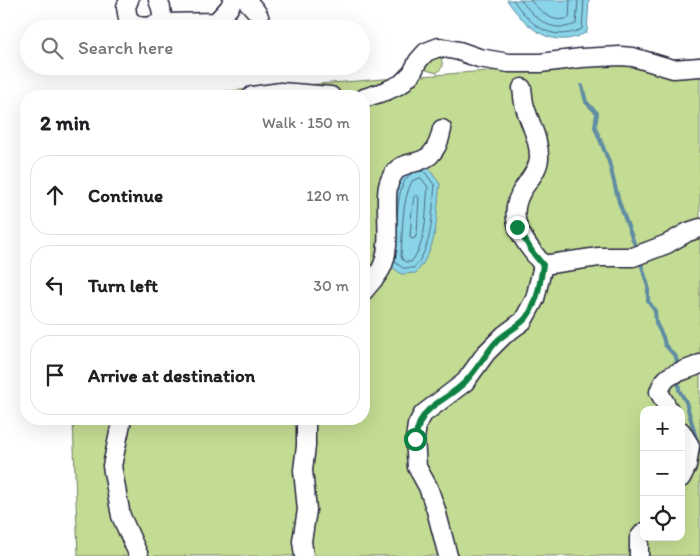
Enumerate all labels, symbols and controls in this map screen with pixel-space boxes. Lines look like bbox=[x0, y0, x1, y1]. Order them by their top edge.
search box bbox=[20, 20, 370, 75]
icon: search bbox=[38, 34, 66, 62]
text: Search here bbox=[78, 36, 173, 59]
text: 2 min bbox=[40, 110, 90, 135]
text: Walk · 150 m bbox=[262, 113, 350, 132]
icon: ahead bbox=[41, 181, 69, 209]
text: Continue bbox=[88, 184, 163, 207]
text: 120 m bbox=[306, 186, 349, 205]
route end bbox=[506, 216, 529, 239]
icon: left bbox=[41, 271, 69, 299]
text: Turn left bbox=[88, 274, 158, 297]
text: 30 m bbox=[313, 276, 349, 295]
icon: arrive bbox=[41, 361, 69, 389]
text: Arrive at destination bbox=[88, 364, 255, 387]
map controls bbox=[640, 406, 685, 541]
button: + bbox=[640, 406, 685, 451]
route start bbox=[404, 428, 427, 451]
button: − bbox=[640, 451, 685, 496]
button: locate bbox=[640, 496, 685, 541]

